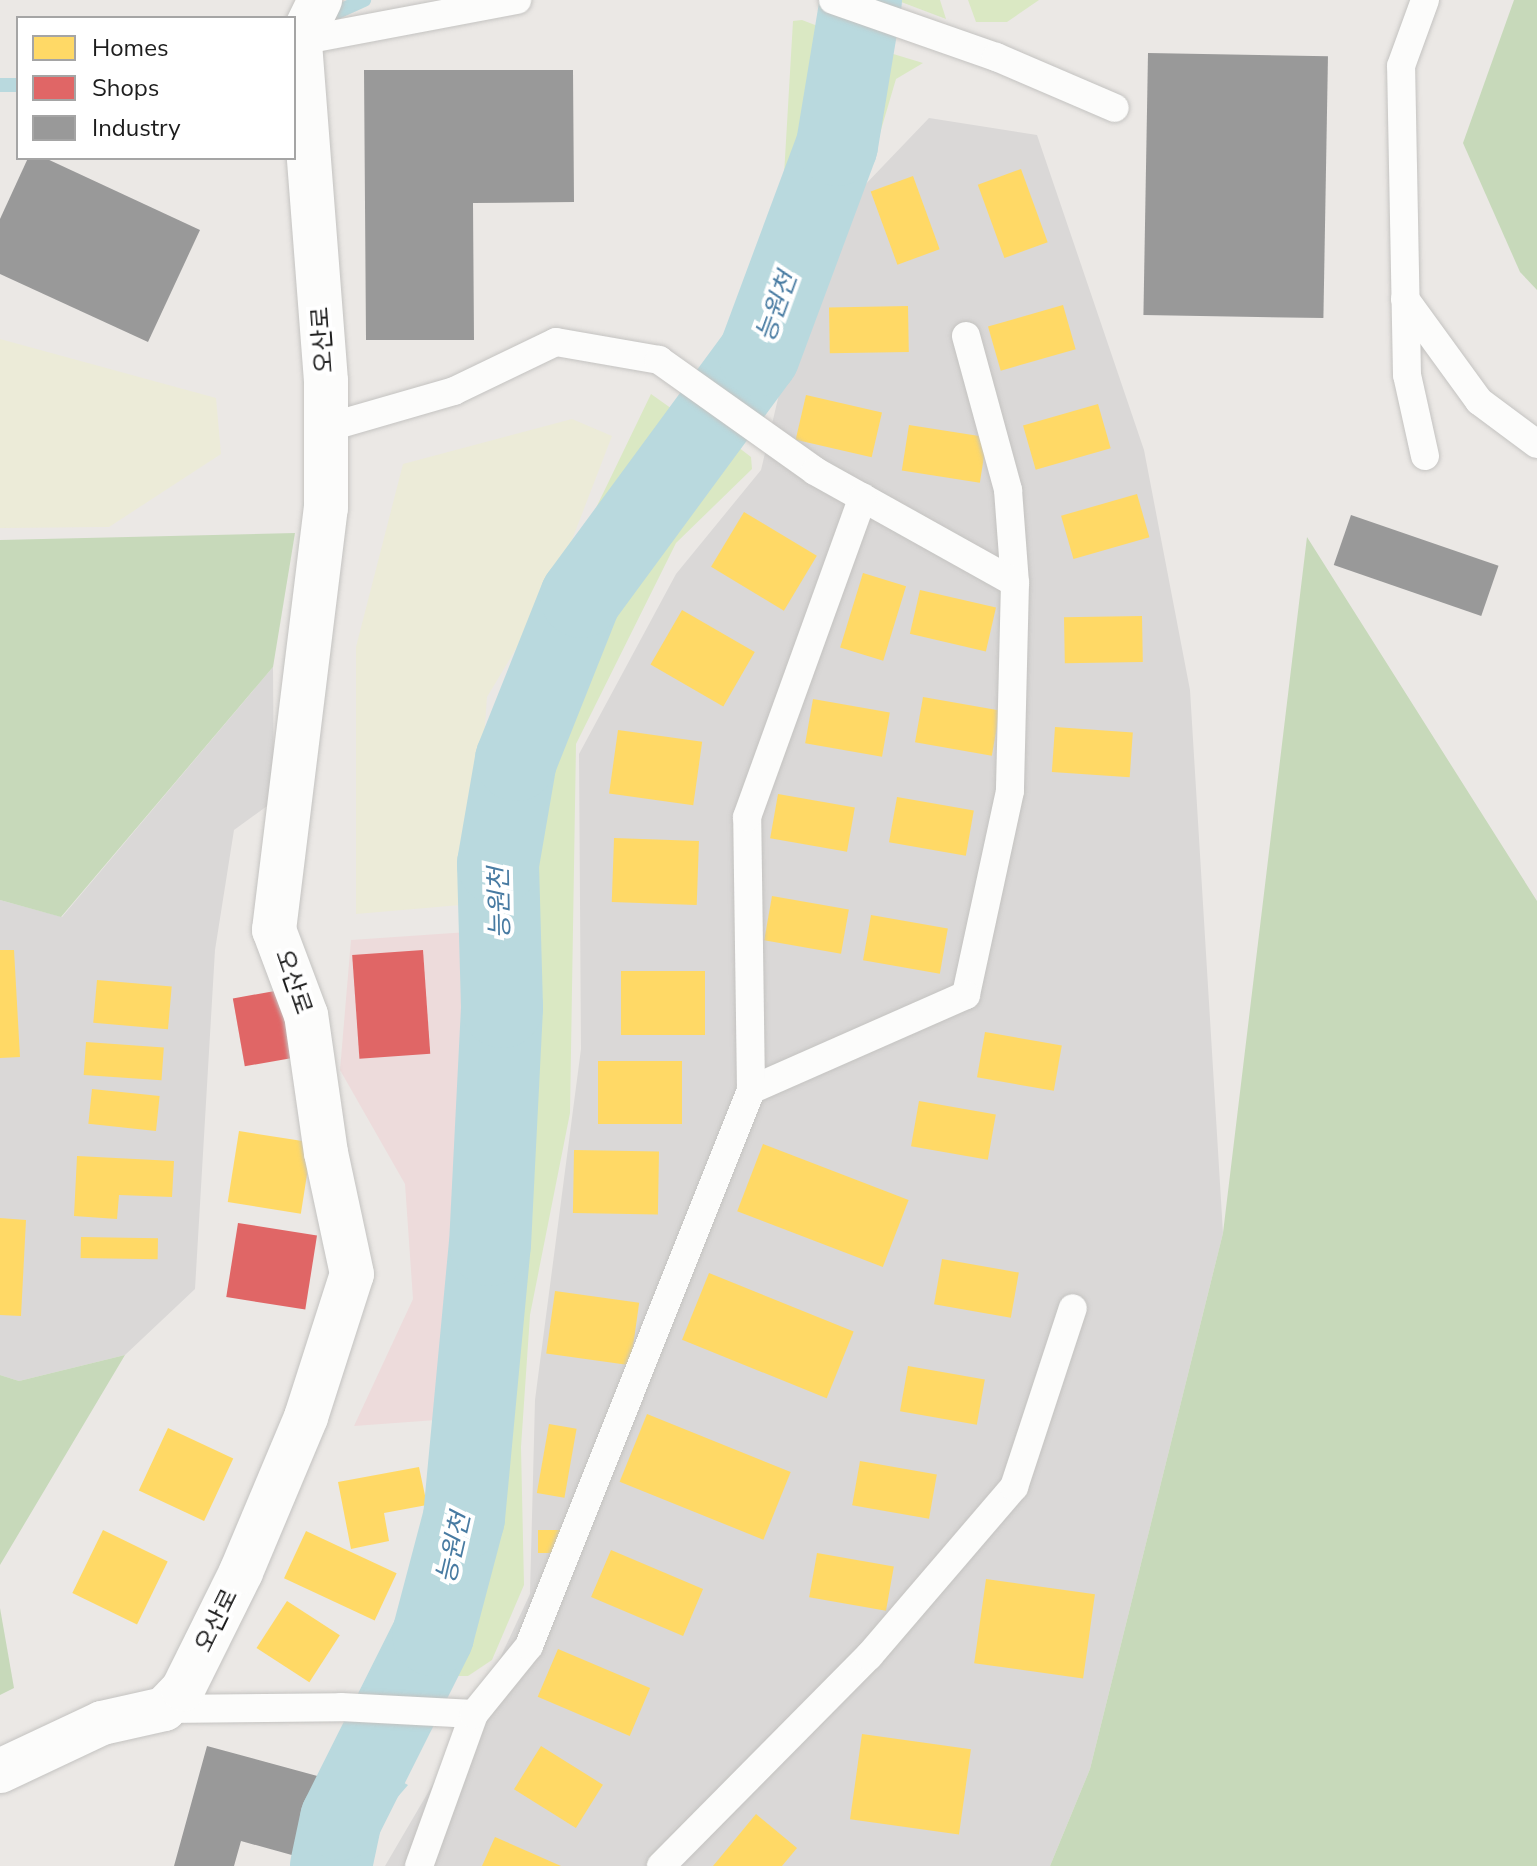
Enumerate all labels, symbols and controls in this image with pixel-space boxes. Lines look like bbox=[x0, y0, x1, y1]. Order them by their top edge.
legend bbox=[16, 16, 296, 160]
text: Homes bbox=[92, 32, 168, 64]
text: Shops bbox=[92, 72, 159, 104]
text: Industry bbox=[92, 112, 181, 144]
water label: 능원천 bbox=[750, 268, 804, 346]
street label: 오산로 bbox=[306, 306, 340, 374]
water label: 능원천 bbox=[484, 867, 516, 939]
street label: 오산로 bbox=[269, 946, 317, 1018]
water label: 능원천 bbox=[431, 1510, 477, 1586]
street label: 오산로 bbox=[190, 1585, 244, 1657]

